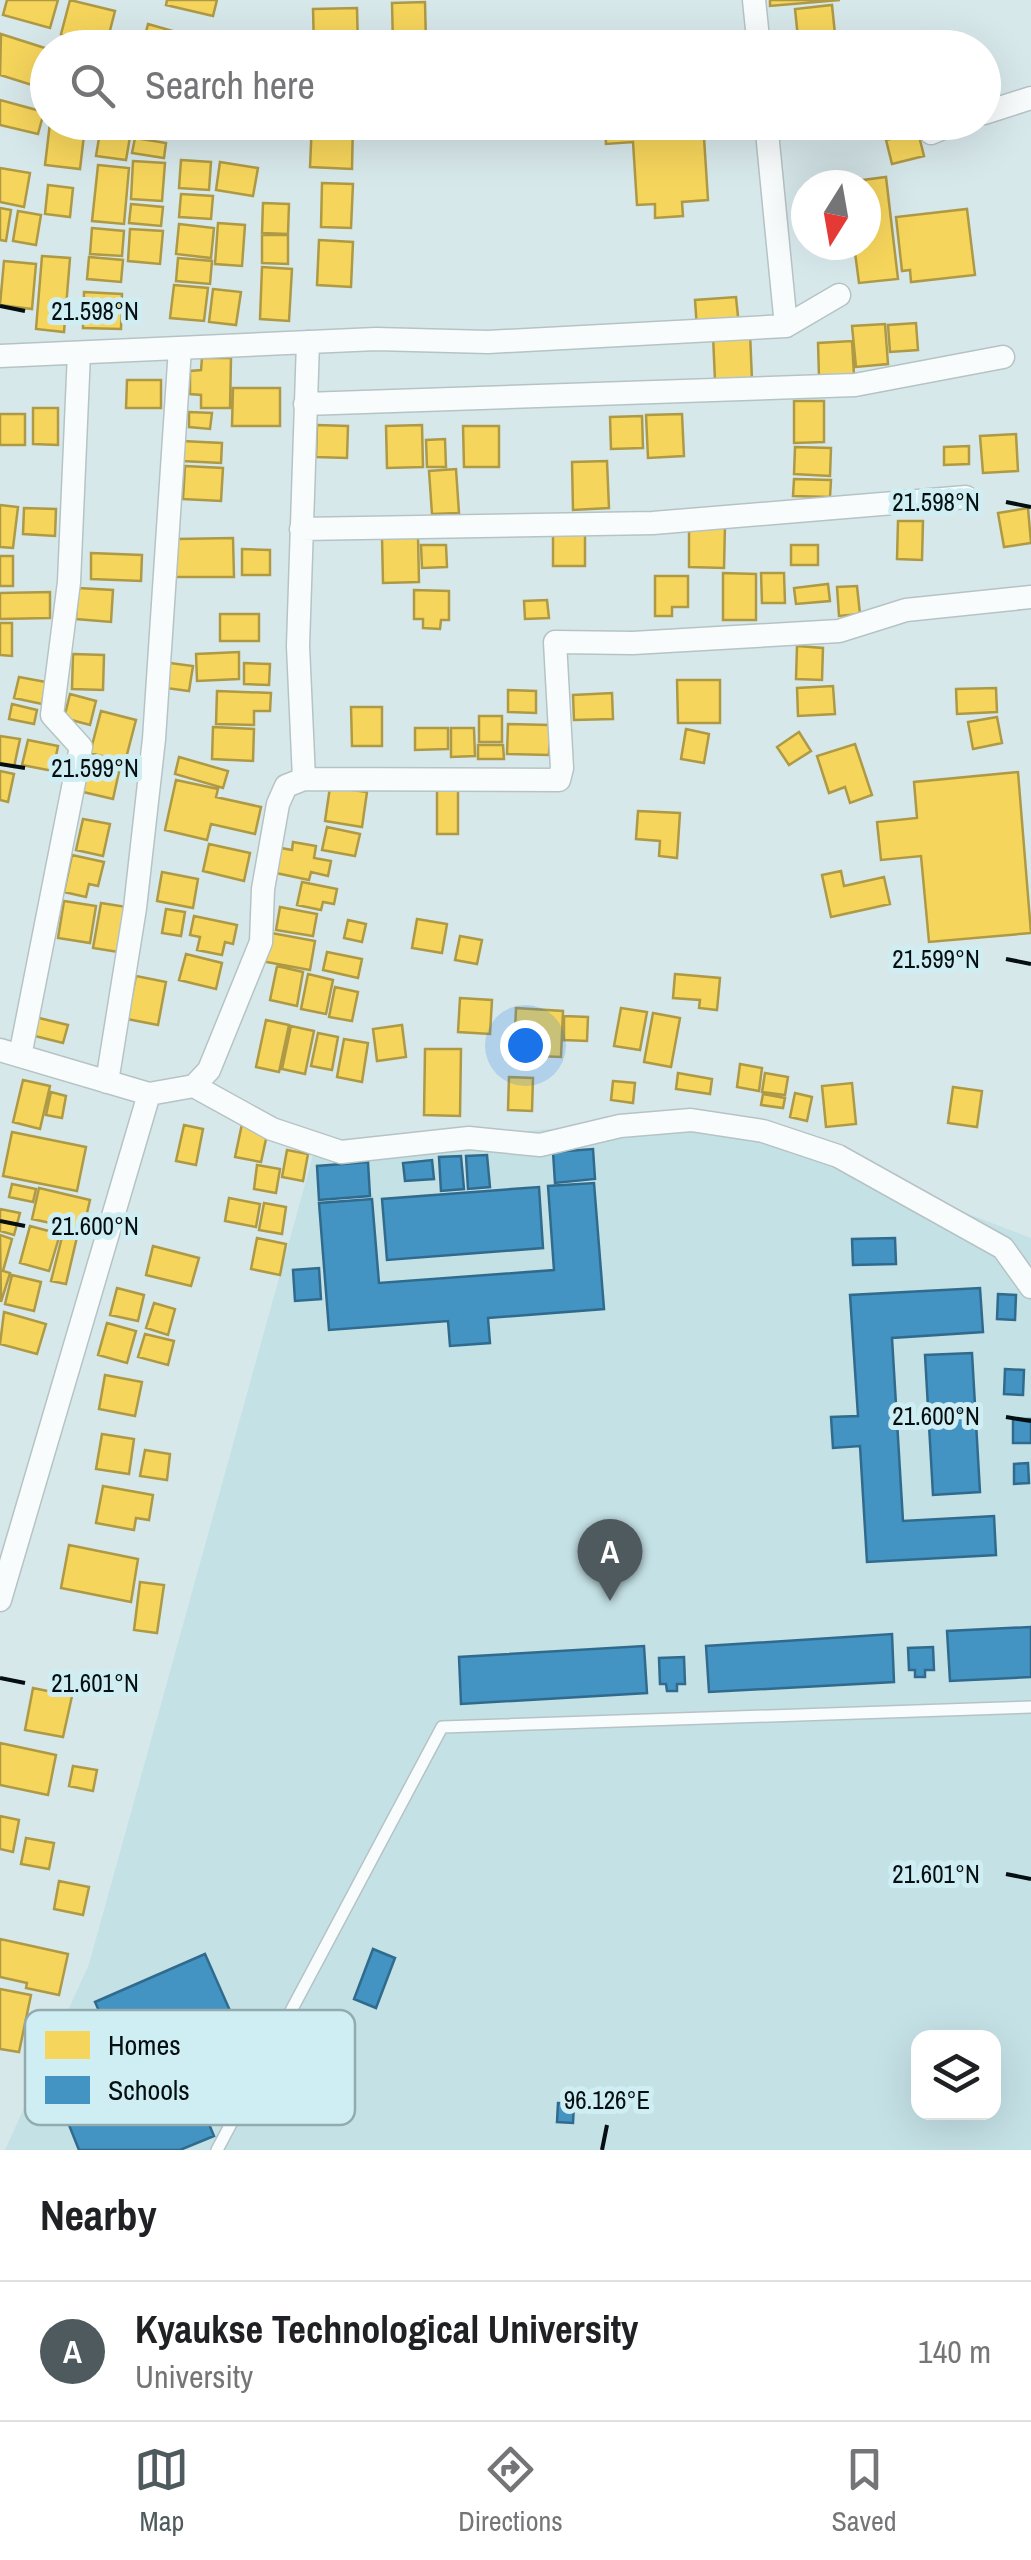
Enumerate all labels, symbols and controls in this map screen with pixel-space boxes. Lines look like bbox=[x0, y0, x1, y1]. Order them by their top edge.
search box bbox=[30, 30, 1001, 140]
icon: search bbox=[65, 58, 120, 113]
text: Search here bbox=[145, 60, 315, 111]
north arrow bbox=[791, 170, 881, 260]
text: 21.598°N bbox=[51, 294, 139, 328]
text: 21.598°N bbox=[892, 485, 980, 519]
text: 21.599°N bbox=[51, 751, 139, 785]
text: 21.599°N bbox=[892, 942, 980, 976]
your location bbox=[500, 1020, 551, 1071]
text: 21.600°N bbox=[51, 1209, 139, 1243]
text: 21.600°N bbox=[892, 1399, 980, 1433]
pin: A bbox=[578, 1518, 642, 1601]
text: 21.601°N bbox=[51, 1666, 139, 1700]
text: 21.601°N bbox=[892, 1857, 980, 1891]
legend bbox=[25, 2010, 355, 2125]
text: Homes bbox=[108, 2026, 181, 2064]
map controls bbox=[911, 2030, 1001, 2120]
button: layers bbox=[911, 2030, 1001, 2120]
text: Schools bbox=[108, 2071, 190, 2109]
text: 96.126°E bbox=[564, 2083, 650, 2117]
text: Nearby bbox=[40, 2187, 157, 2243]
text: Kyaukse Technological University bbox=[135, 2304, 638, 2355]
text: A bbox=[63, 2330, 82, 2373]
text: 140 m bbox=[918, 2330, 991, 2373]
text: University bbox=[135, 2355, 253, 2398]
tab: Map bbox=[134, 2442, 189, 2540]
tab: Directions bbox=[458, 2442, 563, 2540]
tab: Saved bbox=[832, 2442, 897, 2540]

